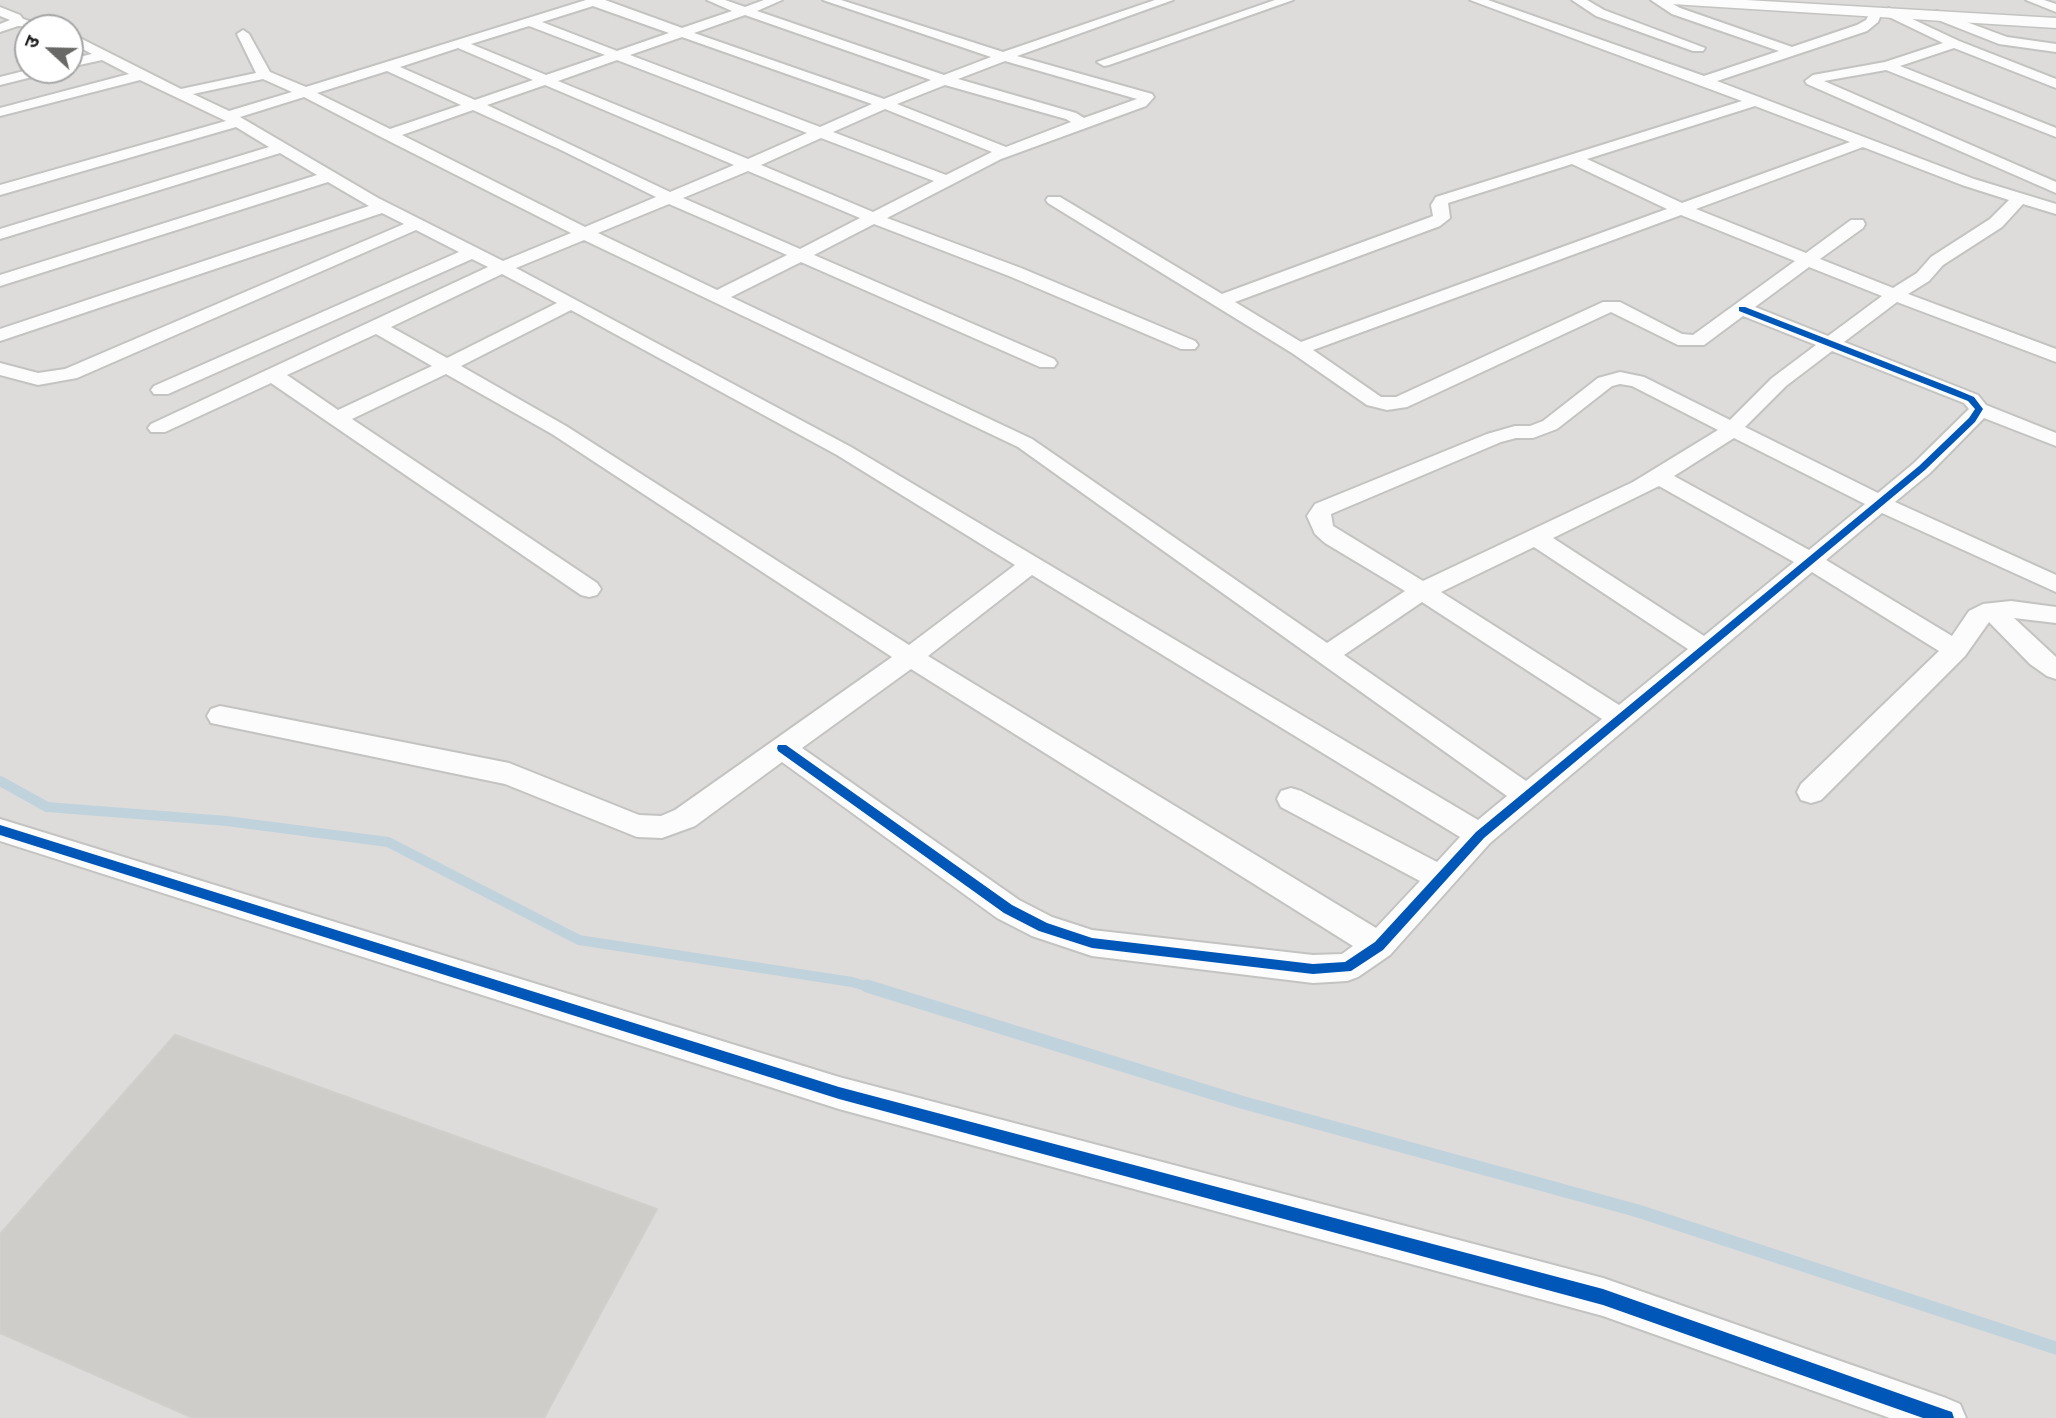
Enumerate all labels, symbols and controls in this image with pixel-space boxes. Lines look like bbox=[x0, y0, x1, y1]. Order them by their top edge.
north arrow bbox=[14, 14, 84, 84]
text: उ bbox=[18, 32, 45, 52]

